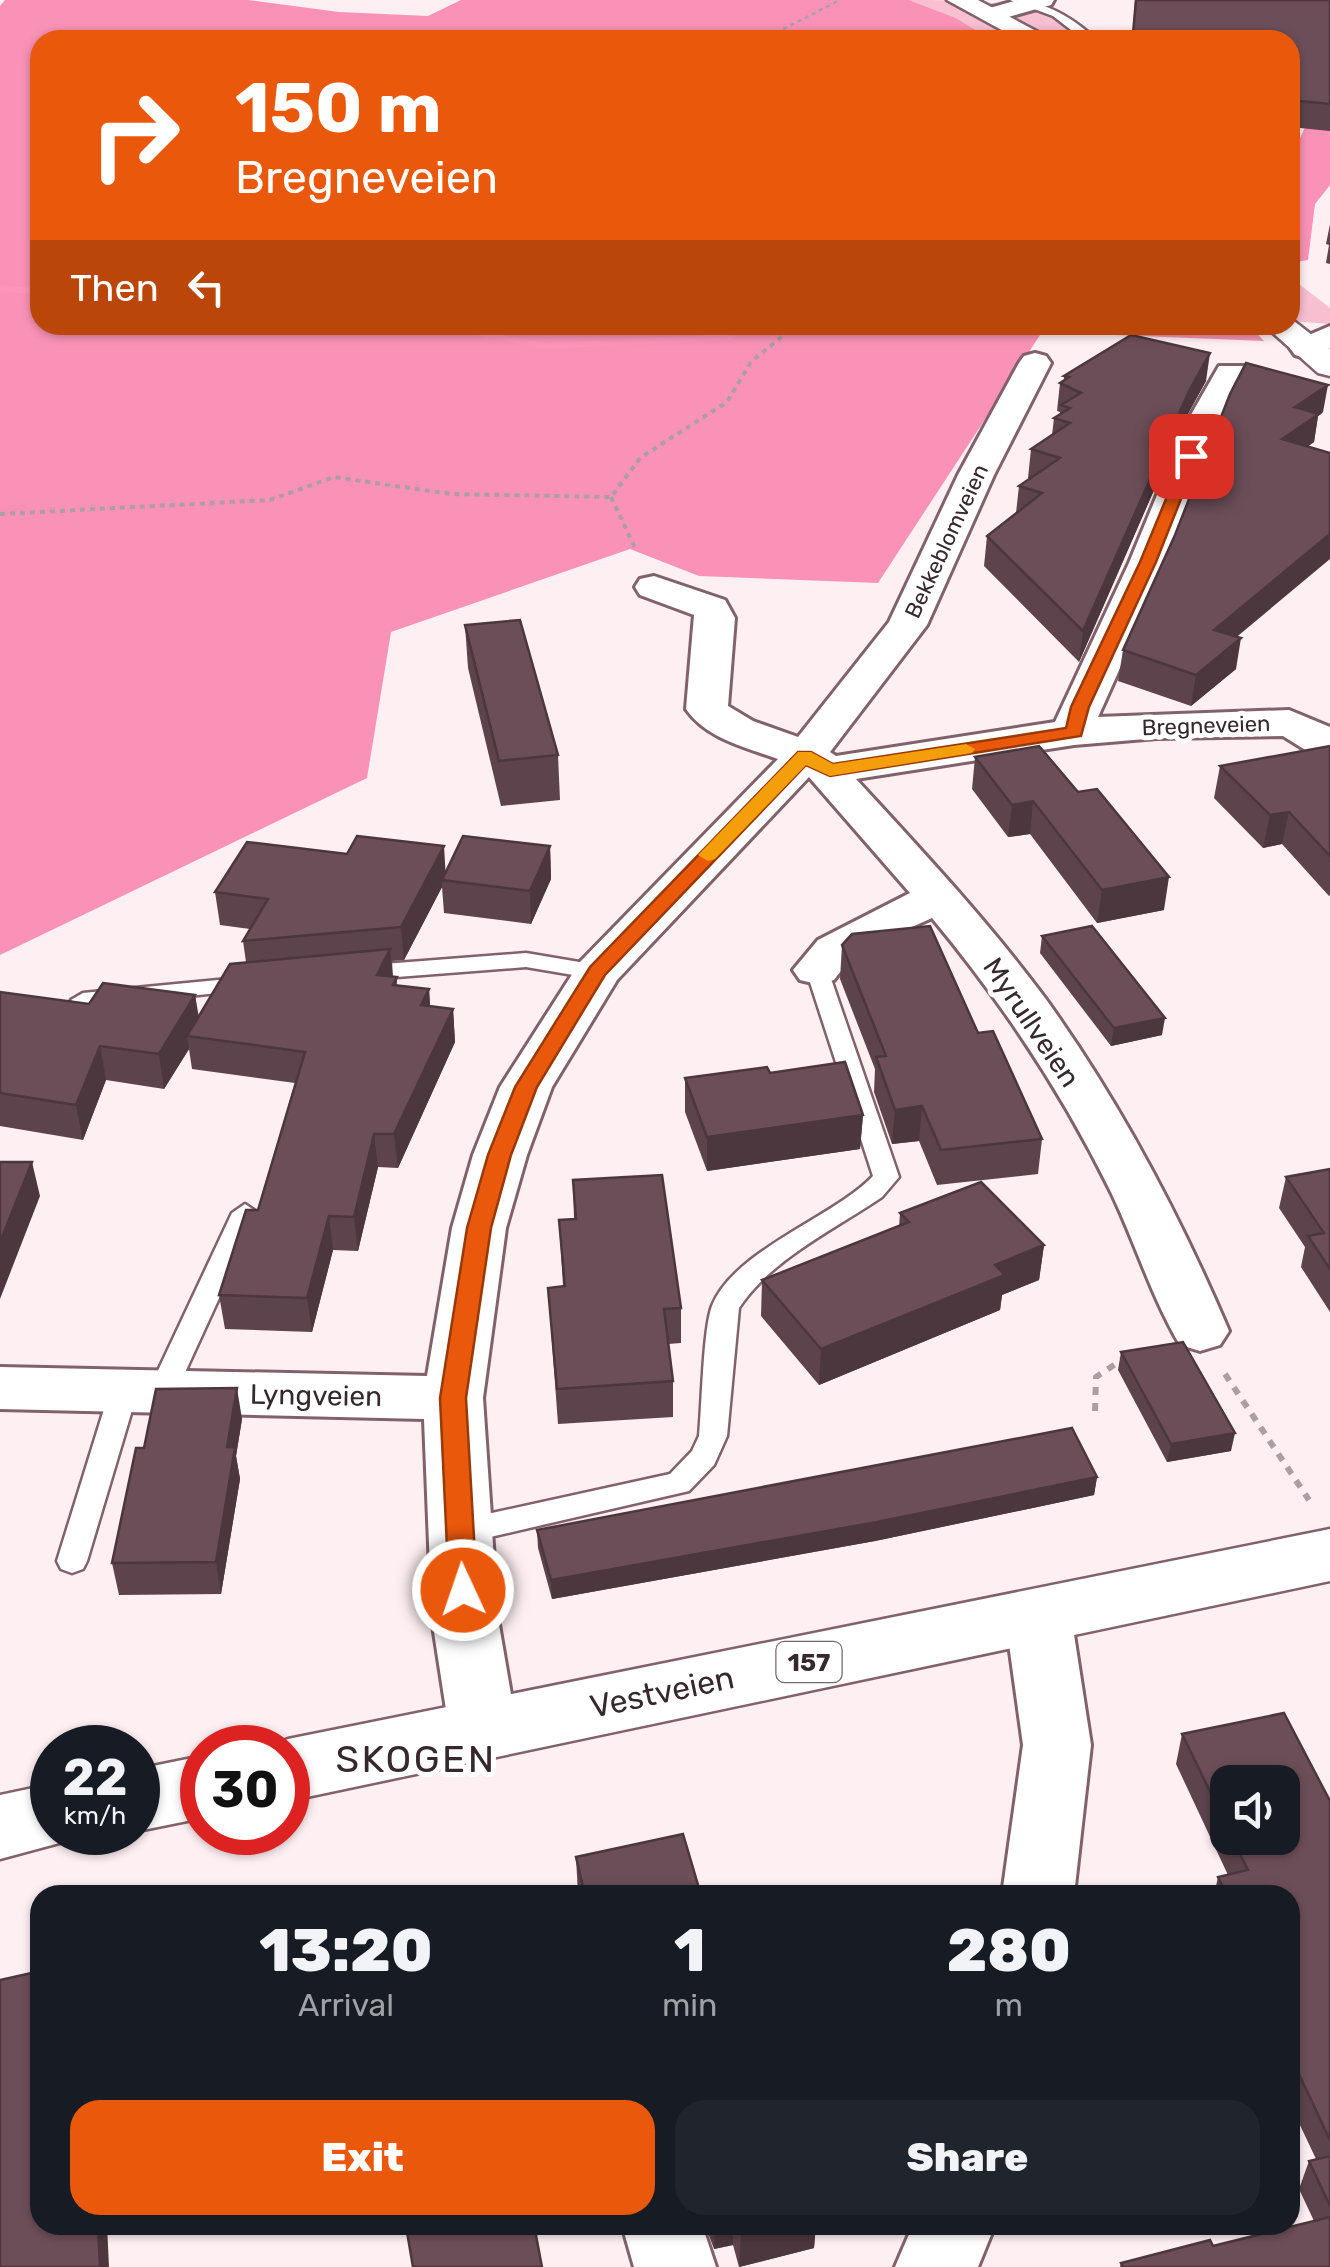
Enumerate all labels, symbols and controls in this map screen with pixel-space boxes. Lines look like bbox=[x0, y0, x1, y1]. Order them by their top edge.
text: 150 m bbox=[235, 67, 442, 150]
icon: right bbox=[70, 70, 200, 200]
text: Bregneveien bbox=[235, 151, 498, 204]
icon: left bbox=[179, 260, 234, 315]
text: Then bbox=[70, 265, 159, 311]
pin bbox=[1149, 414, 1234, 499]
icon: arrive bbox=[1164, 429, 1219, 484]
street label: Bekkeblomveien bbox=[899, 460, 994, 623]
street label: Bregneveien bbox=[1141, 710, 1271, 741]
street label: Myrullveien bbox=[976, 951, 1087, 1093]
street label: Lyngveien bbox=[250, 1378, 382, 1413]
position arrow bbox=[411, 1538, 515, 1642]
road number: 157 bbox=[776, 1642, 842, 1682]
street label: Vestveien bbox=[587, 1658, 737, 1726]
speed limit sign: 30 bbox=[180, 1725, 310, 1855]
district label: SKOGEN bbox=[335, 1736, 497, 1782]
text: 22 bbox=[63, 1748, 128, 1808]
map controls bbox=[1210, 1765, 1300, 1855]
button: sound bbox=[1210, 1765, 1300, 1855]
text: km/h bbox=[64, 1801, 126, 1830]
text: 13:20 bbox=[259, 1915, 433, 1986]
text: 1 bbox=[674, 1915, 706, 1986]
text: 280 bbox=[947, 1915, 1071, 1986]
text: Arrival bbox=[298, 1986, 394, 2024]
text: min bbox=[662, 1986, 718, 2024]
text: m bbox=[995, 1986, 1023, 2024]
button: Exit bbox=[70, 2100, 655, 2215]
button: Share bbox=[675, 2100, 1260, 2215]

